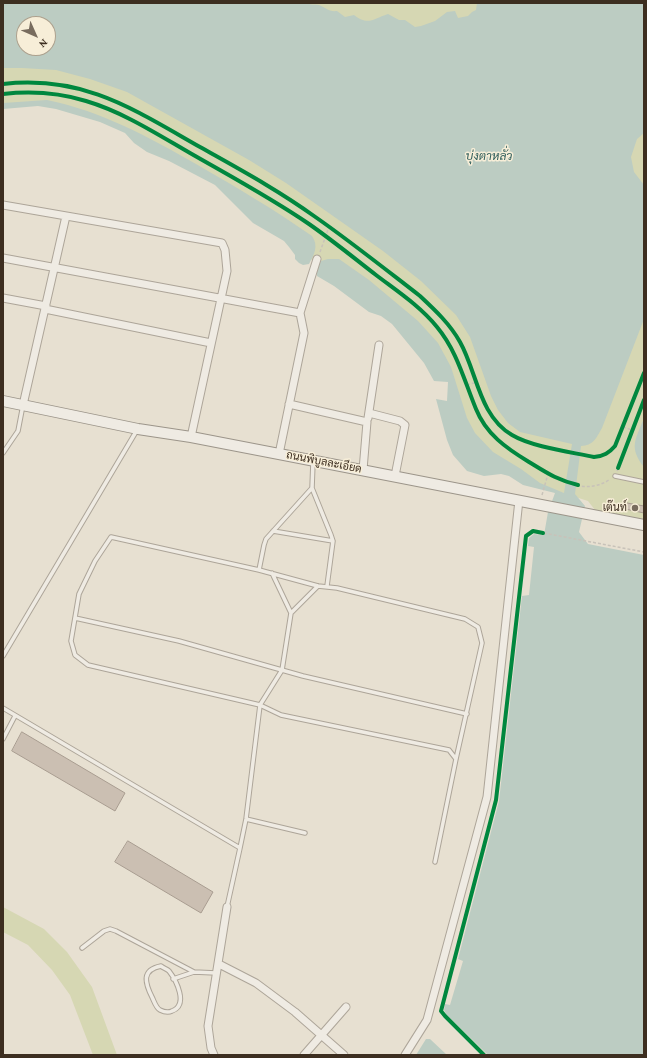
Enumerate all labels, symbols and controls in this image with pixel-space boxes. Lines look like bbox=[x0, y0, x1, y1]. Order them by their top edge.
north arrow bbox=[16, 16, 56, 56]
text: N bbox=[37, 37, 51, 51]
water label: บุ่งตาหลั่ว bbox=[465, 149, 513, 163]
street label: ถนนพิบูลละเอียด bbox=[285, 448, 363, 476]
place label: เต๊นท์ bbox=[603, 501, 627, 515]
marker: เต๊นท์ bbox=[630, 503, 640, 513]

